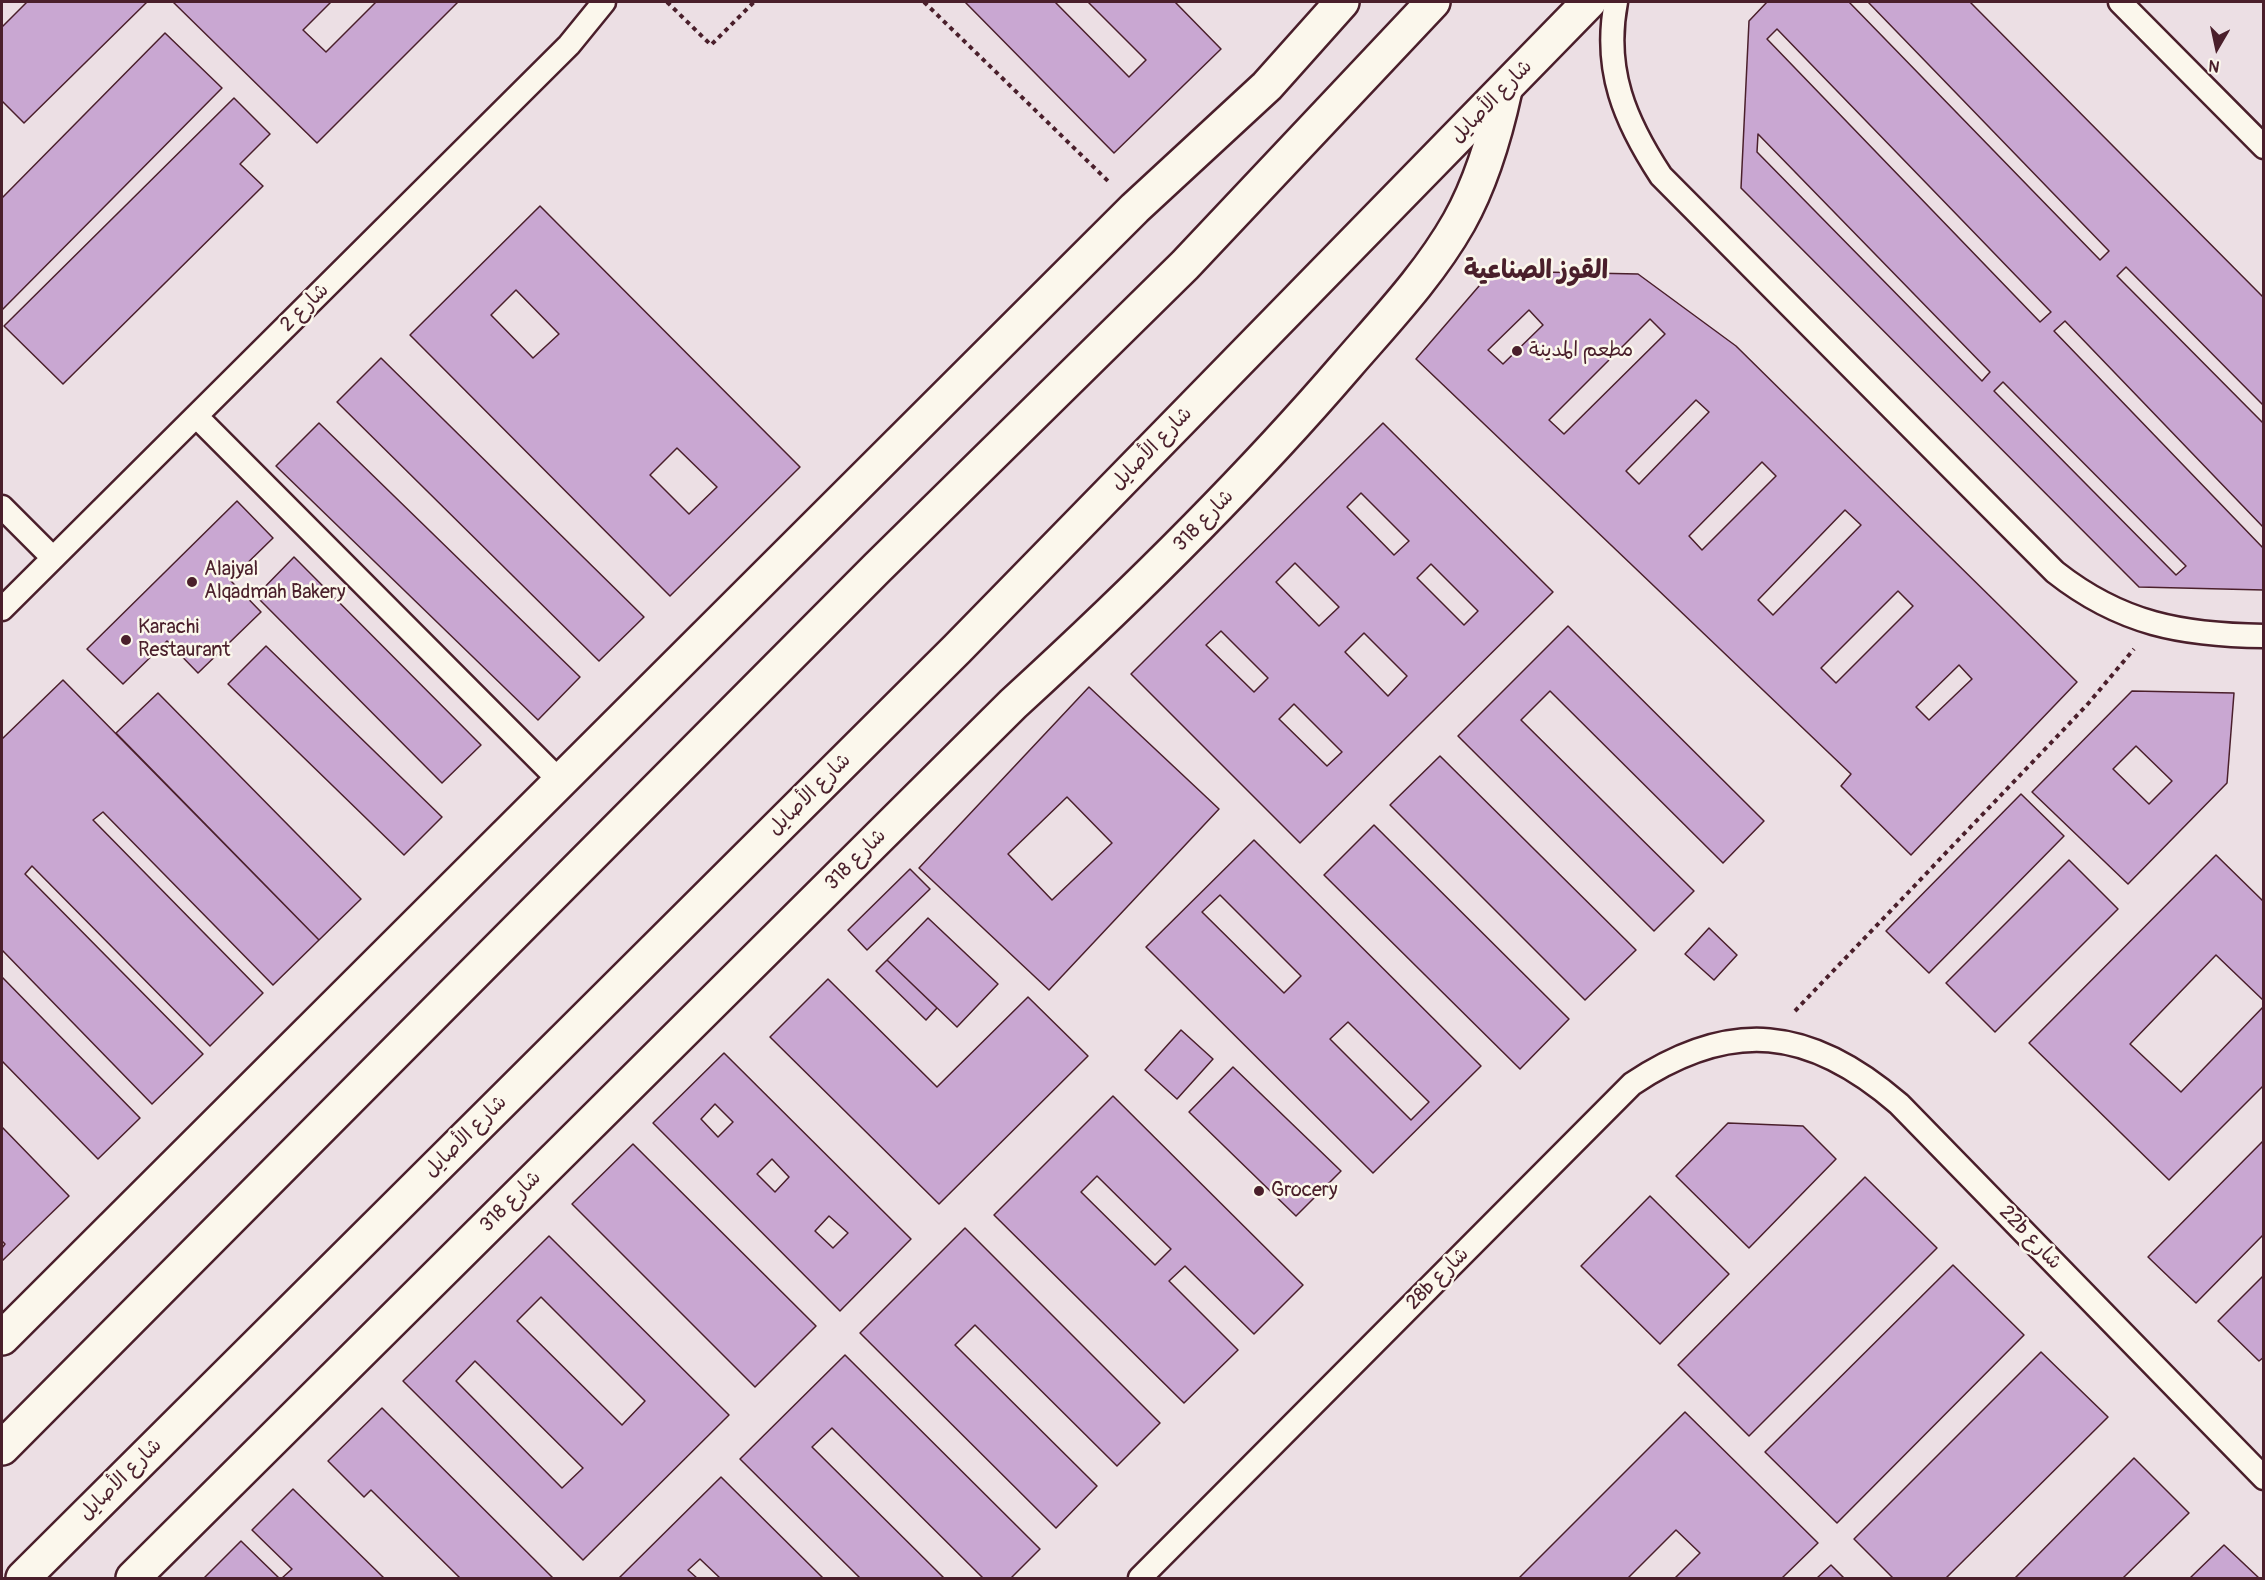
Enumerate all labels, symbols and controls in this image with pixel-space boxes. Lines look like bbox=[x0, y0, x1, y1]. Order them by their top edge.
north arrow bbox=[2187, 18, 2247, 78]
street label: شارع الأصايل bbox=[1446, 55, 1538, 149]
text: N bbox=[2207, 55, 2221, 77]
district label: القوز الصناعية bbox=[1464, 255, 1608, 287]
street label: شارع 2 bbox=[276, 279, 334, 337]
place label: مطعم المدينة bbox=[1529, 339, 1633, 363]
marker: مطعم المدينة bbox=[1510, 344, 1524, 358]
street label: شارع الأصايل bbox=[1106, 402, 1198, 496]
street label: شارع 318 bbox=[1169, 485, 1239, 557]
place label: Alajyal Alqadmah Bakery bbox=[204, 558, 345, 605]
marker: Alajyal Alqadmah Bakery bbox=[185, 575, 199, 589]
place label: Karachi Restaurant bbox=[138, 616, 230, 663]
marker: Karachi Restaurant bbox=[119, 633, 133, 647]
street label: شارع الأصايل bbox=[764, 749, 856, 841]
street label: شارع 318 bbox=[820, 824, 892, 896]
street label: شارع الأصايل bbox=[420, 1091, 512, 1183]
street label: شارع 318 bbox=[475, 1166, 547, 1238]
place label: Grocery bbox=[1271, 1179, 1337, 1203]
marker: Grocery bbox=[1252, 1184, 1266, 1198]
street label: 22b شارع bbox=[1994, 1201, 2066, 1275]
street label: 28b شارع bbox=[1402, 1243, 1474, 1315]
street label: شارع الأصايل bbox=[75, 1434, 167, 1526]

